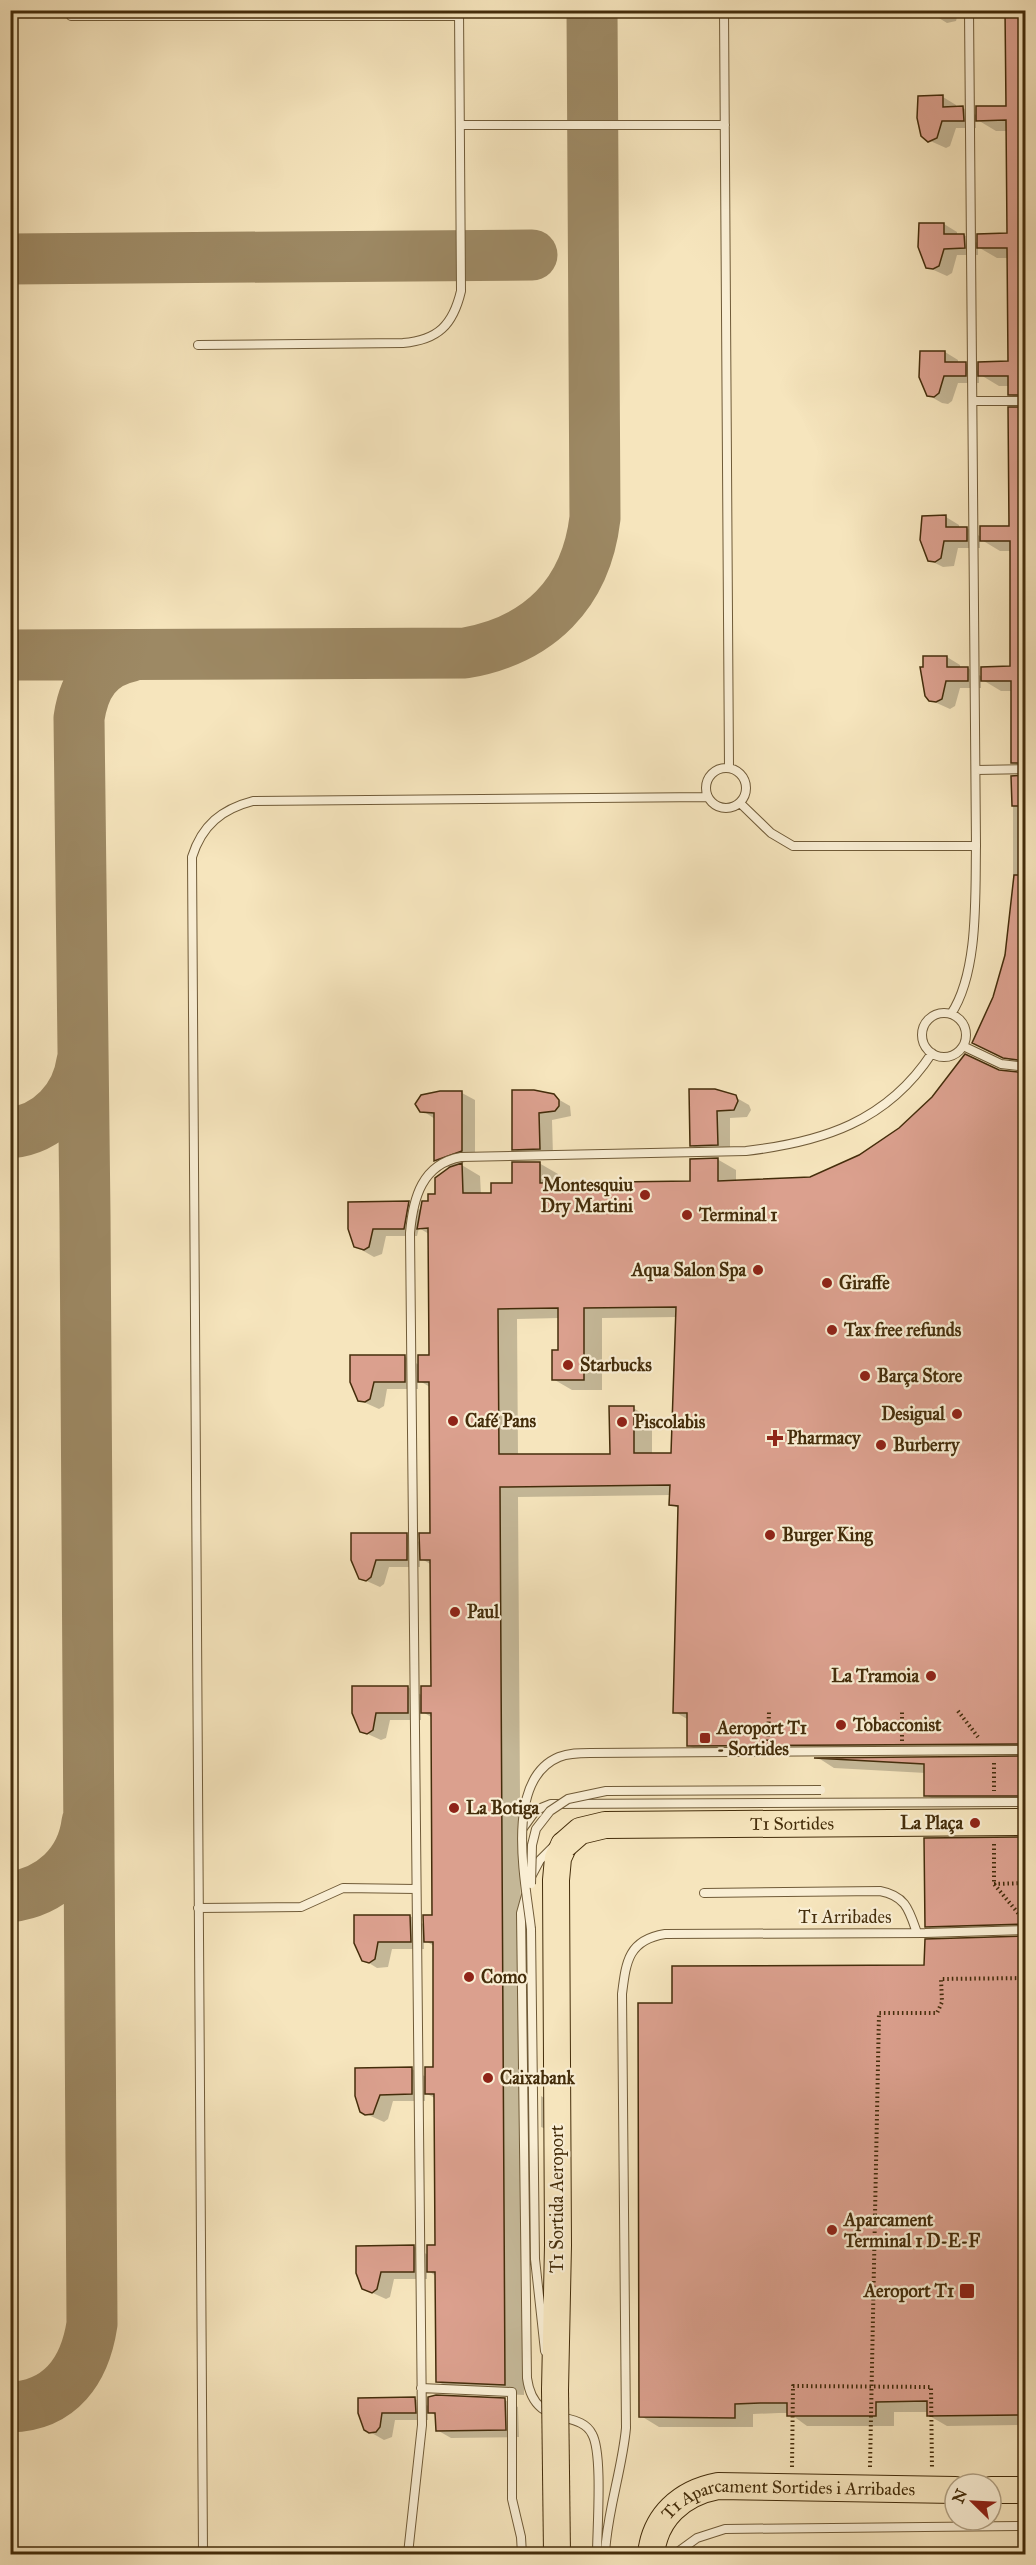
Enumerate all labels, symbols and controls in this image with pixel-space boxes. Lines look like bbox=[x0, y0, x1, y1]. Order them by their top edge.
place label: Montesquiu Dry Martini bbox=[541, 1174, 634, 1218]
marker: Montesquiu Dry Martini bbox=[638, 1188, 652, 1202]
place label: Terminal 1 bbox=[698, 1204, 777, 1226]
marker: Terminal 1 bbox=[680, 1208, 694, 1222]
place label: Aqua Salon Spa bbox=[631, 1259, 746, 1282]
marker: Aqua Salon Spa bbox=[751, 1263, 765, 1277]
place label: Giraffe bbox=[839, 1272, 890, 1294]
marker: Giraffe bbox=[820, 1276, 834, 1290]
place label: Tax free refunds bbox=[843, 1319, 962, 1341]
marker: Tax free refunds bbox=[825, 1323, 839, 1337]
place label: Starbucks bbox=[580, 1354, 652, 1376]
marker: Starbucks bbox=[561, 1358, 575, 1372]
place label: Barça Store bbox=[877, 1365, 963, 1388]
marker: Barça Store bbox=[858, 1369, 872, 1383]
place label: Desigual bbox=[881, 1403, 946, 1426]
marker: Desigual bbox=[950, 1407, 964, 1421]
place label: Café Pans bbox=[465, 1410, 536, 1432]
place label: Piscolabis bbox=[634, 1411, 706, 1433]
marker: Café Pans bbox=[446, 1414, 460, 1428]
marker: Piscolabis bbox=[615, 1415, 629, 1429]
place label: Pharmacy bbox=[787, 1427, 862, 1450]
marker: Pharmacy bbox=[768, 1431, 782, 1445]
place label: Burberry bbox=[893, 1434, 961, 1457]
marker: Burberry bbox=[874, 1438, 888, 1452]
place label: Burger King bbox=[782, 1524, 873, 1547]
marker: Burger King bbox=[763, 1528, 777, 1542]
place label: Paul bbox=[467, 1601, 500, 1623]
marker: Paul bbox=[448, 1605, 462, 1619]
place label: La Tramoia bbox=[831, 1665, 919, 1687]
marker: La Tramoia bbox=[924, 1669, 938, 1683]
place label: Tobacconist bbox=[852, 1714, 942, 1736]
place label: Aeroport T1 - Sortides bbox=[716, 1717, 807, 1760]
marker: Tobacconist bbox=[834, 1718, 848, 1732]
marker: Aeroport T1 - Sortides bbox=[698, 1731, 712, 1745]
place label: La Botiga bbox=[466, 1797, 540, 1820]
marker: La Botiga bbox=[447, 1801, 461, 1815]
street label: T1 Sortides bbox=[750, 1812, 834, 1835]
place label: La Plaça bbox=[900, 1812, 963, 1835]
marker: La Plaça bbox=[968, 1816, 982, 1830]
street label: T1 Arribades bbox=[798, 1906, 892, 1928]
place label: Como bbox=[481, 1966, 527, 1988]
marker: Como bbox=[462, 1970, 476, 1984]
place label: Caixabank bbox=[500, 2067, 576, 2089]
marker: Caixabank bbox=[481, 2071, 495, 2085]
street label: T1 Sortida Aeroport bbox=[546, 2124, 568, 2273]
place label: Aparcament Terminal 1 D-E-F bbox=[843, 2209, 980, 2252]
marker: Aparcament Terminal 1 D-E-F bbox=[825, 2223, 839, 2237]
place label: Aeroport T1 bbox=[863, 2280, 954, 2303]
marker: Aeroport T1 bbox=[958, 2282, 976, 2300]
north arrow bbox=[943, 2472, 1003, 2532]
street label: T1 Aparcament Sortides i Arribades bbox=[657, 2474, 915, 2524]
text: N bbox=[948, 2486, 971, 2506]

